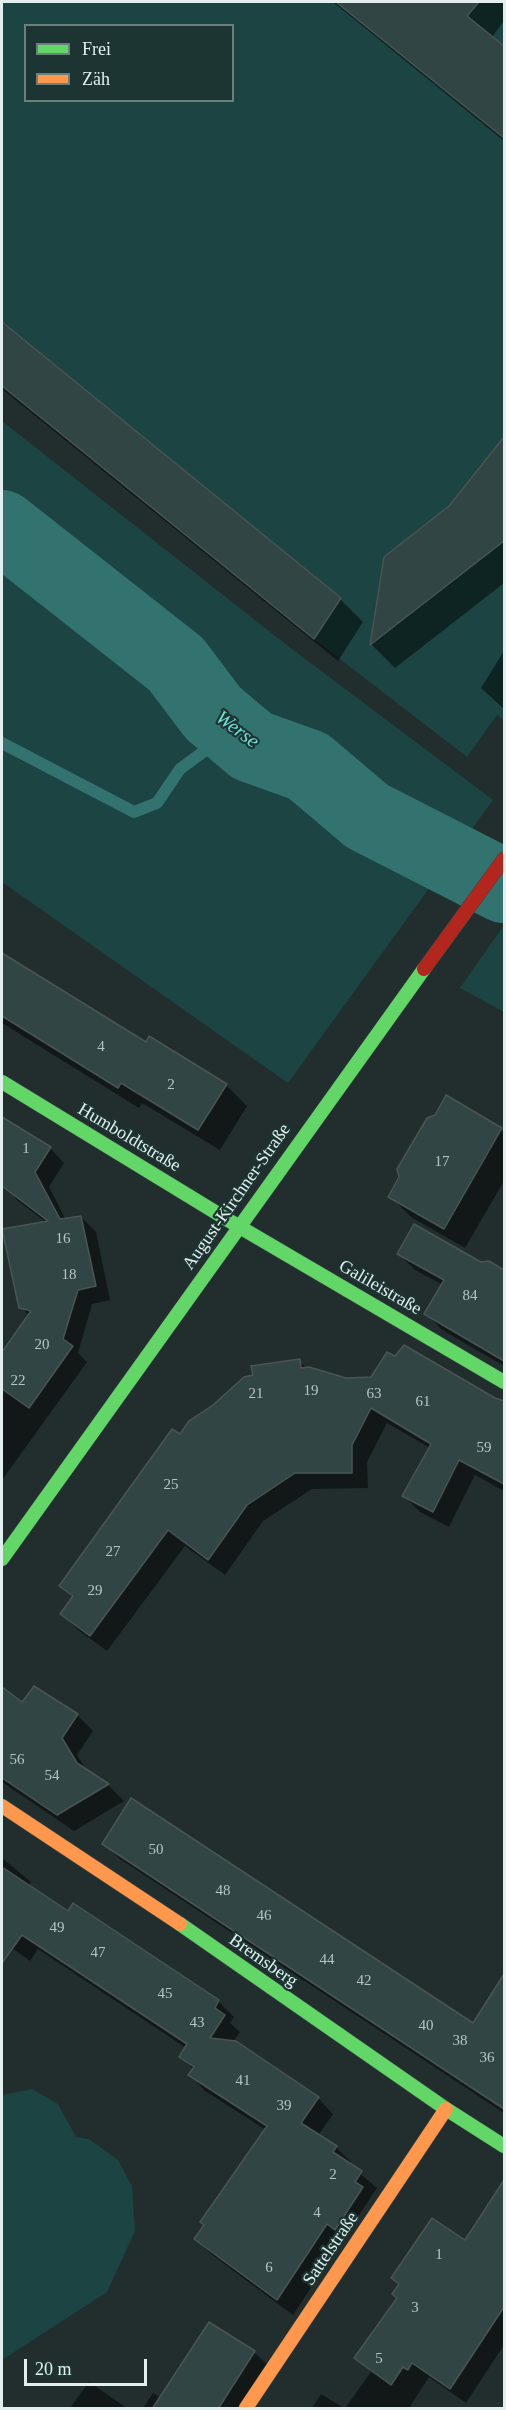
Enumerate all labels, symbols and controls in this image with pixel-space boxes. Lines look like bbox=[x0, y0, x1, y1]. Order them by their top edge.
legend bbox=[24, 24, 234, 102]
text: Frei bbox=[82, 39, 111, 59]
text: Zäh bbox=[82, 69, 110, 89]
water label: Werse bbox=[211, 706, 263, 754]
house number: 4 bbox=[97, 1038, 105, 1056]
house number: 2 bbox=[167, 1076, 175, 1094]
street label: Humboldtstraße bbox=[74, 1099, 184, 1177]
street label: August-Kirchner-Straße bbox=[178, 1120, 296, 1274]
house number: 1 bbox=[22, 1140, 30, 1158]
house number: 17 bbox=[434, 1153, 450, 1171]
house number: 16 bbox=[56, 1230, 70, 1248]
street label: Galileistraße bbox=[335, 1256, 425, 1320]
house number: 18 bbox=[62, 1266, 76, 1284]
house number: 84 bbox=[462, 1287, 478, 1305]
house number: 20 bbox=[34, 1336, 50, 1354]
house number: 22 bbox=[10, 1372, 26, 1390]
house number: 19 bbox=[304, 1382, 318, 1400]
house number: 21 bbox=[248, 1385, 264, 1403]
house number: 63 bbox=[366, 1385, 382, 1403]
house number: 61 bbox=[416, 1393, 430, 1411]
house number: 59 bbox=[476, 1439, 492, 1457]
house number: 25 bbox=[164, 1476, 178, 1494]
house number: 27 bbox=[106, 1543, 120, 1561]
house number: 29 bbox=[88, 1582, 103, 1600]
house number: 56 bbox=[10, 1751, 25, 1769]
house number: 54 bbox=[44, 1767, 60, 1785]
house number: 50 bbox=[148, 1841, 164, 1859]
house number: 48 bbox=[216, 1882, 230, 1900]
house number: 46 bbox=[256, 1907, 272, 1925]
house number: 49 bbox=[50, 1919, 64, 1937]
street label: Bremsberg bbox=[225, 1930, 301, 1992]
house number: 47 bbox=[90, 1944, 106, 1962]
house number: 44 bbox=[320, 1951, 334, 1969]
house number: 42 bbox=[356, 1972, 372, 1990]
house number: 45 bbox=[158, 1985, 172, 2003]
house number: 43 bbox=[190, 2014, 204, 2032]
house number: 40 bbox=[418, 2017, 434, 2035]
house number: 38 bbox=[452, 2032, 468, 2050]
house number: 36 bbox=[480, 2049, 494, 2067]
house number: 41 bbox=[236, 2072, 250, 2090]
house number: 39 bbox=[276, 2097, 292, 2115]
house number: 2 bbox=[329, 2166, 337, 2184]
house number: 4 bbox=[313, 2204, 321, 2222]
street label: Sattelstraße bbox=[299, 2208, 363, 2290]
house number: 1 bbox=[435, 2246, 443, 2264]
house number: 6 bbox=[265, 2259, 273, 2277]
house number: 3 bbox=[411, 2299, 419, 2317]
scale bar bbox=[27, 2347, 150, 2385]
house number: 5 bbox=[375, 2350, 383, 2368]
text: 20 m bbox=[35, 2359, 72, 2379]

